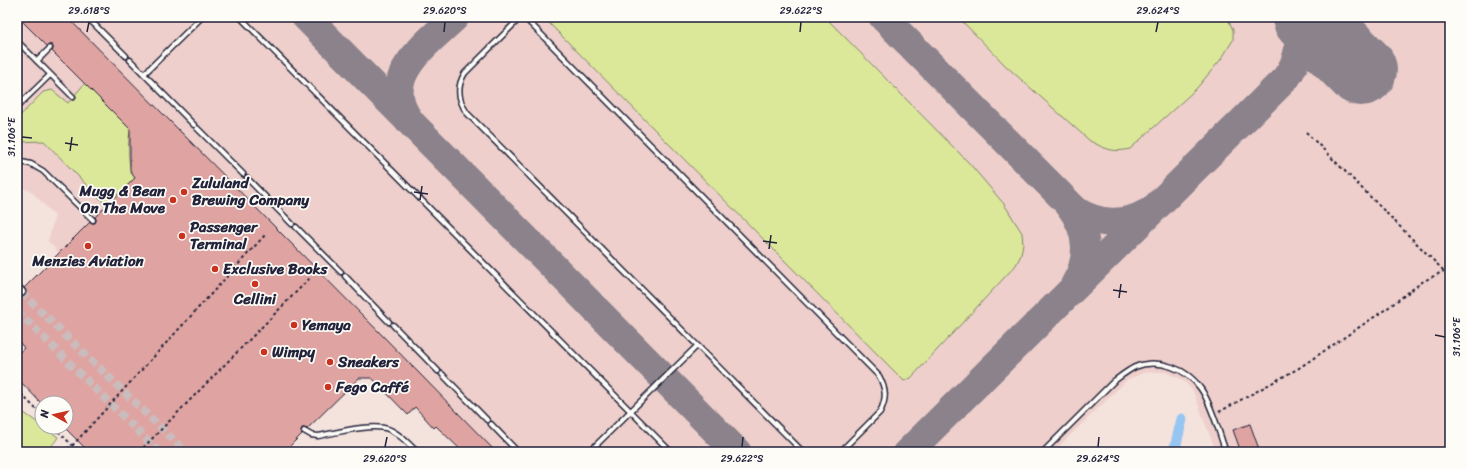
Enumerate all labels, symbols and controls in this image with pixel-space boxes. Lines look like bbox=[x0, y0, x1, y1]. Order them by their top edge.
text: 29.618°S bbox=[68, 2, 110, 20]
text: 29.620°S bbox=[423, 2, 467, 20]
text: 29.622°S bbox=[780, 2, 823, 20]
text: 29.624°S bbox=[1136, 2, 1180, 20]
text: 31.106°E bbox=[3, 116, 21, 156]
place label: Zululand Brewing Company bbox=[191, 170, 310, 213]
place label: Mugg & Bean On The Move bbox=[78, 178, 166, 221]
marker: Zululand Brewing Company bbox=[179, 187, 189, 197]
marker: Mugg & Bean On The Move bbox=[168, 195, 178, 205]
place label: Passenger Terminal bbox=[190, 214, 259, 257]
marker: Passenger Terminal bbox=[177, 231, 187, 241]
marker: Menzies Aviation bbox=[83, 241, 93, 251]
place label: Menzies Aviation bbox=[31, 248, 145, 274]
place label: Exclusive Books bbox=[223, 256, 329, 282]
marker: Exclusive Books bbox=[210, 264, 220, 274]
marker: Cellini bbox=[250, 279, 260, 289]
place label: Cellini bbox=[233, 286, 277, 312]
place label: Yemaya bbox=[302, 312, 351, 338]
text: 31.106°E bbox=[1448, 316, 1466, 356]
marker: Yemaya bbox=[289, 320, 299, 330]
place label: Wimpy bbox=[272, 339, 315, 365]
marker: Wimpy bbox=[259, 347, 269, 357]
place label: Sneakers bbox=[337, 349, 400, 375]
marker: Sneakers bbox=[325, 357, 335, 367]
place label: Fego Caffé bbox=[335, 374, 409, 400]
marker: Fego Caffé bbox=[323, 382, 333, 392]
north arrow bbox=[34, 395, 74, 435]
text: N bbox=[35, 408, 55, 420]
text: 29.620°S bbox=[363, 450, 407, 468]
text: 29.622°S bbox=[721, 450, 764, 468]
text: 29.624°S bbox=[1076, 450, 1120, 468]

